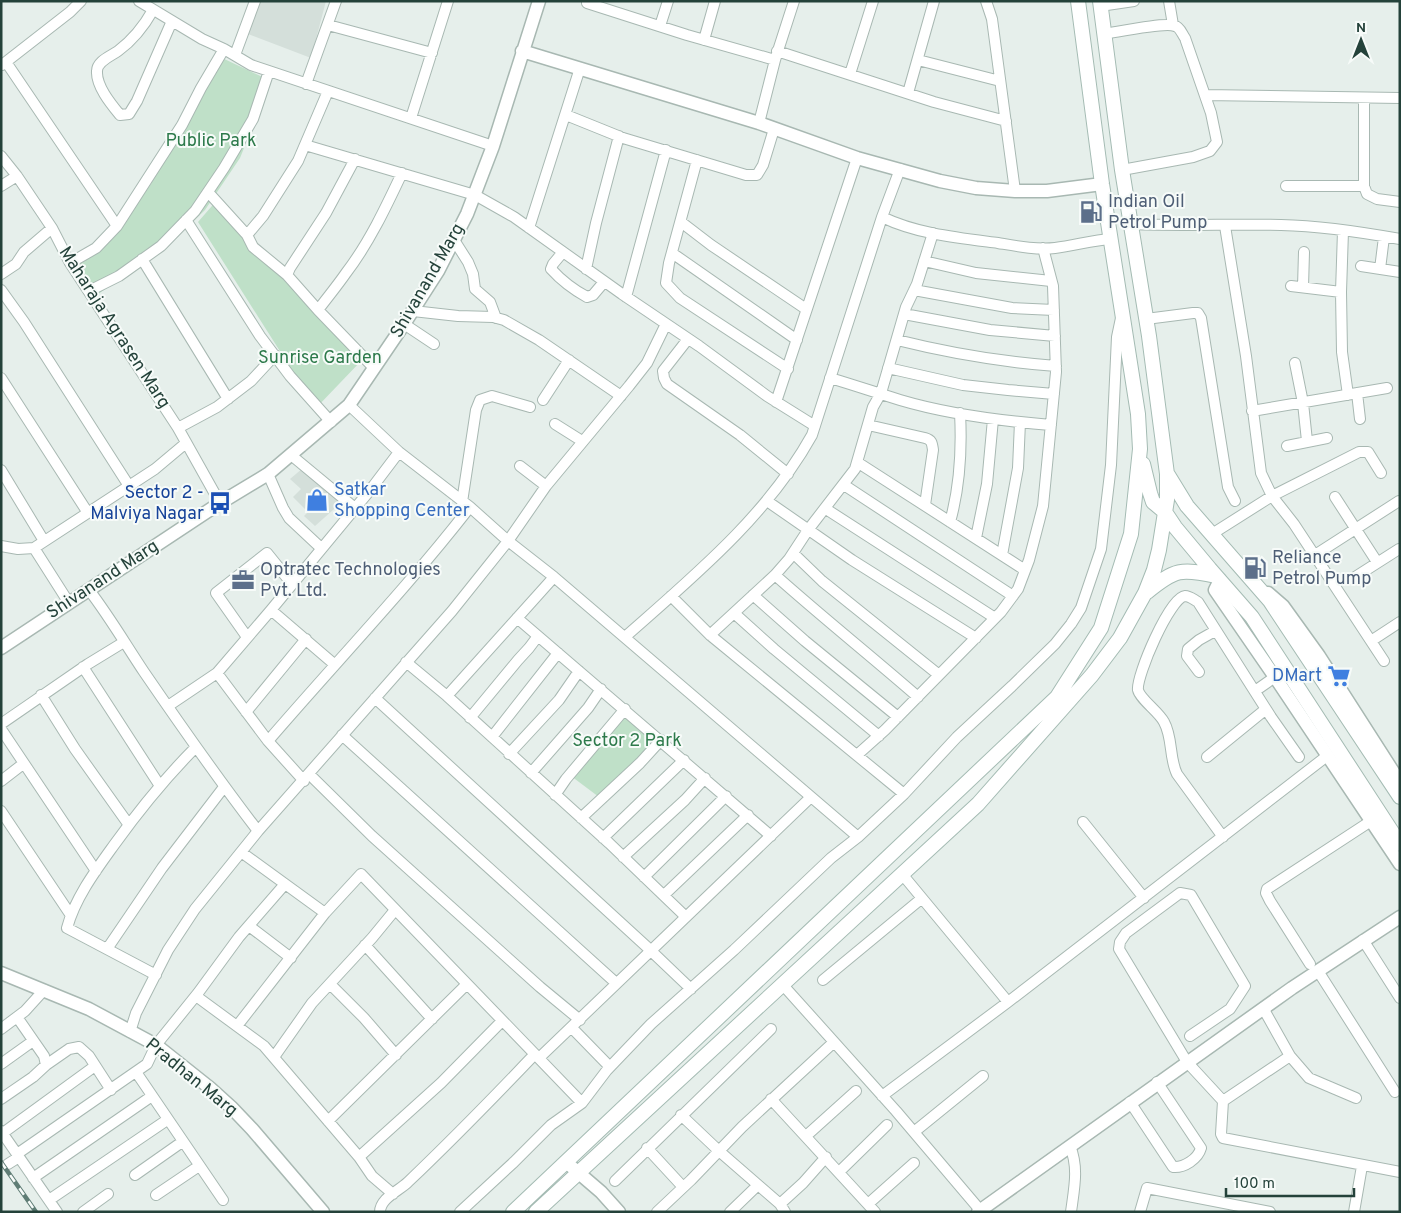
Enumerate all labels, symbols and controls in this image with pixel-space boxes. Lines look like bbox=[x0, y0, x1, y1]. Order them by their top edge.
north arrow bbox=[1336, 15, 1386, 65]
text: N bbox=[1356, 20, 1366, 37]
park label: Public Park bbox=[166, 130, 257, 153]
place label: Indian Oil Petrol Pump bbox=[1108, 191, 1208, 235]
fuel station icon: Indian Oil Petrol Pump bbox=[1078, 199, 1104, 225]
street label: Shivanand Marg bbox=[386, 219, 470, 343]
street label: Maharaja Agrasen Marg bbox=[53, 243, 175, 413]
park label: Sunrise Garden bbox=[258, 347, 382, 370]
place label: Satkar Shopping Center bbox=[334, 479, 470, 523]
place label: Sector 2 - Malviya Nagar bbox=[90, 482, 204, 526]
shop icon: Satkar Shopping Center bbox=[304, 487, 330, 513]
bus stop icon: Sector 2 - Malviya Nagar bbox=[207, 490, 233, 516]
street label: Shivanand Marg bbox=[43, 535, 163, 625]
place label: Reliance Petrol Pump bbox=[1272, 547, 1372, 591]
fuel station icon: Reliance Petrol Pump bbox=[1242, 555, 1268, 581]
place label: Optratec Technologies Pvt. Ltd. bbox=[260, 559, 441, 603]
office icon: Optratec Technologies Pvt. Ltd. bbox=[230, 567, 256, 593]
supermarket icon: DMart bbox=[1326, 663, 1352, 689]
place label: DMart bbox=[1272, 665, 1322, 688]
park label: Sector 2 Park bbox=[572, 730, 682, 753]
street label: Pradhan Marg bbox=[140, 1034, 242, 1122]
scale bar bbox=[1226, 1166, 1354, 1198]
text: 100 m bbox=[1234, 1175, 1275, 1194]

